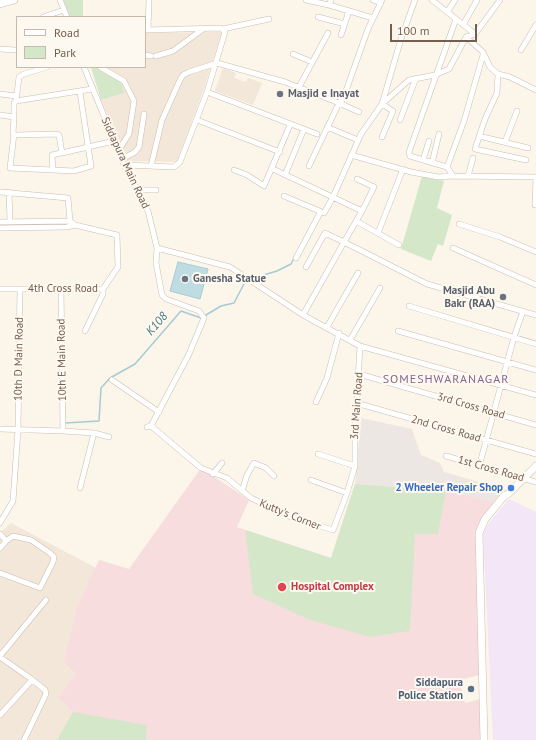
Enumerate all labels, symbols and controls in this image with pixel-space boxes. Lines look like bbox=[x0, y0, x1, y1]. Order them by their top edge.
legend bbox=[16, 16, 146, 68]
scale bar bbox=[392, 16, 479, 42]
text: 100 m bbox=[397, 23, 430, 38]
text: Road bbox=[54, 25, 79, 40]
text: Park bbox=[54, 45, 76, 60]
place label: Masjid e Inayat bbox=[288, 87, 359, 101]
marker: Masjid e Inayat bbox=[275, 89, 285, 99]
street label: Siddapura Main Road bbox=[98, 115, 152, 211]
place label: Ganesha Statue bbox=[193, 272, 266, 286]
marker: Ganesha Statue bbox=[180, 274, 190, 284]
street label: 4th Cross Road bbox=[28, 282, 98, 296]
place label: Masjid Abu Bakr (RAA) bbox=[443, 284, 495, 310]
marker: Masjid Abu Bakr (RAA) bbox=[498, 292, 508, 302]
water label: K108 bbox=[143, 310, 171, 338]
street label: 10th D Main Road bbox=[12, 317, 26, 401]
street label: 10th E Main Road bbox=[55, 318, 69, 402]
street label: 3rd Main Road bbox=[348, 372, 366, 440]
district label: SOMESHWARANAGAR bbox=[383, 373, 509, 387]
street label: 3rd Cross Road bbox=[436, 390, 506, 422]
street label: 2nd Cross Road bbox=[410, 413, 482, 445]
street label: 1st Cross Road bbox=[456, 453, 526, 485]
place label: 2 Wheeler Repair Shop bbox=[396, 481, 503, 495]
marker: 2 Wheeler Repair Shop bbox=[506, 483, 516, 493]
street label: Kutty's Corner bbox=[257, 497, 323, 533]
place label: Hospital Complex bbox=[291, 580, 374, 594]
marker: Hospital Complex bbox=[276, 581, 288, 593]
place label: Siddapura Police Station bbox=[398, 676, 463, 702]
marker: Siddapura Police Station bbox=[466, 684, 476, 694]

